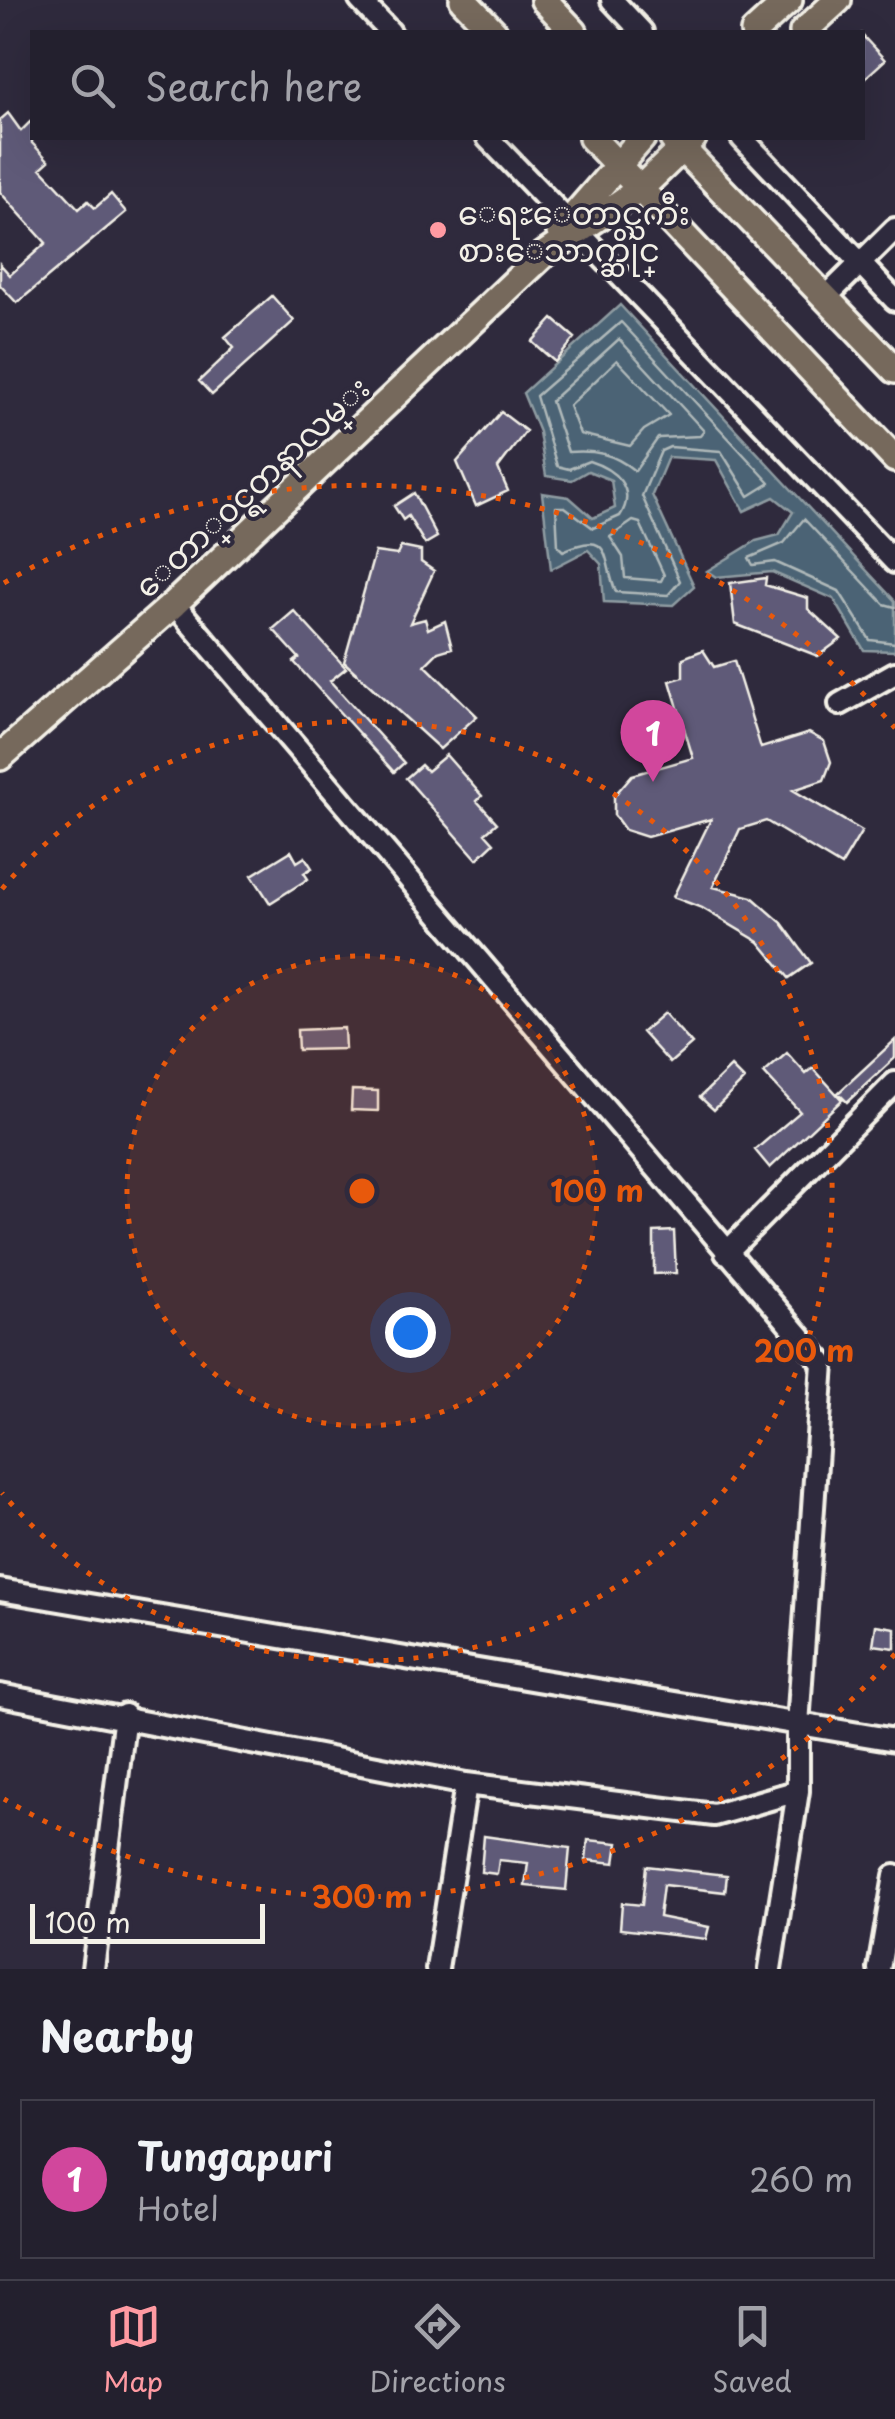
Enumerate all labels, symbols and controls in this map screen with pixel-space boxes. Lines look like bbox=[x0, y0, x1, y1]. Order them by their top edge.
search box bbox=[30, 30, 865, 140]
text: Search here bbox=[145, 57, 362, 114]
icon: search bbox=[65, 58, 120, 113]
place label: ေရႊေတာင္ႀကီး စားေသာက္ဆိုင္ bbox=[458, 188, 690, 277]
marker: ေရႊေတာင္ႀကီး စားေသာက္ဆိုင္ bbox=[427, 219, 449, 241]
street label: ေတာ္၀င္ရတနာလမ္း bbox=[123, 364, 383, 612]
pin: 1 bbox=[620, 700, 686, 782]
text: 100 m bbox=[550, 1167, 644, 1212]
centre of rings bbox=[344, 1173, 380, 1209]
your location bbox=[385, 1307, 436, 1358]
text: 200 m bbox=[754, 1327, 854, 1372]
text: 300 m bbox=[311, 1873, 413, 1918]
scale bar bbox=[30, 1899, 265, 1944]
text: 100 m bbox=[45, 1900, 131, 1943]
text: Nearby bbox=[40, 2003, 194, 2066]
text: Tungapuri bbox=[137, 2127, 333, 2184]
text: 1 bbox=[67, 2155, 82, 2203]
text: 260 m bbox=[749, 2155, 853, 2203]
text: Hotel bbox=[137, 2184, 219, 2232]
tab: Map bbox=[103, 2299, 163, 2402]
tab: Directions bbox=[370, 2299, 506, 2402]
tab: Saved bbox=[712, 2299, 792, 2402]

